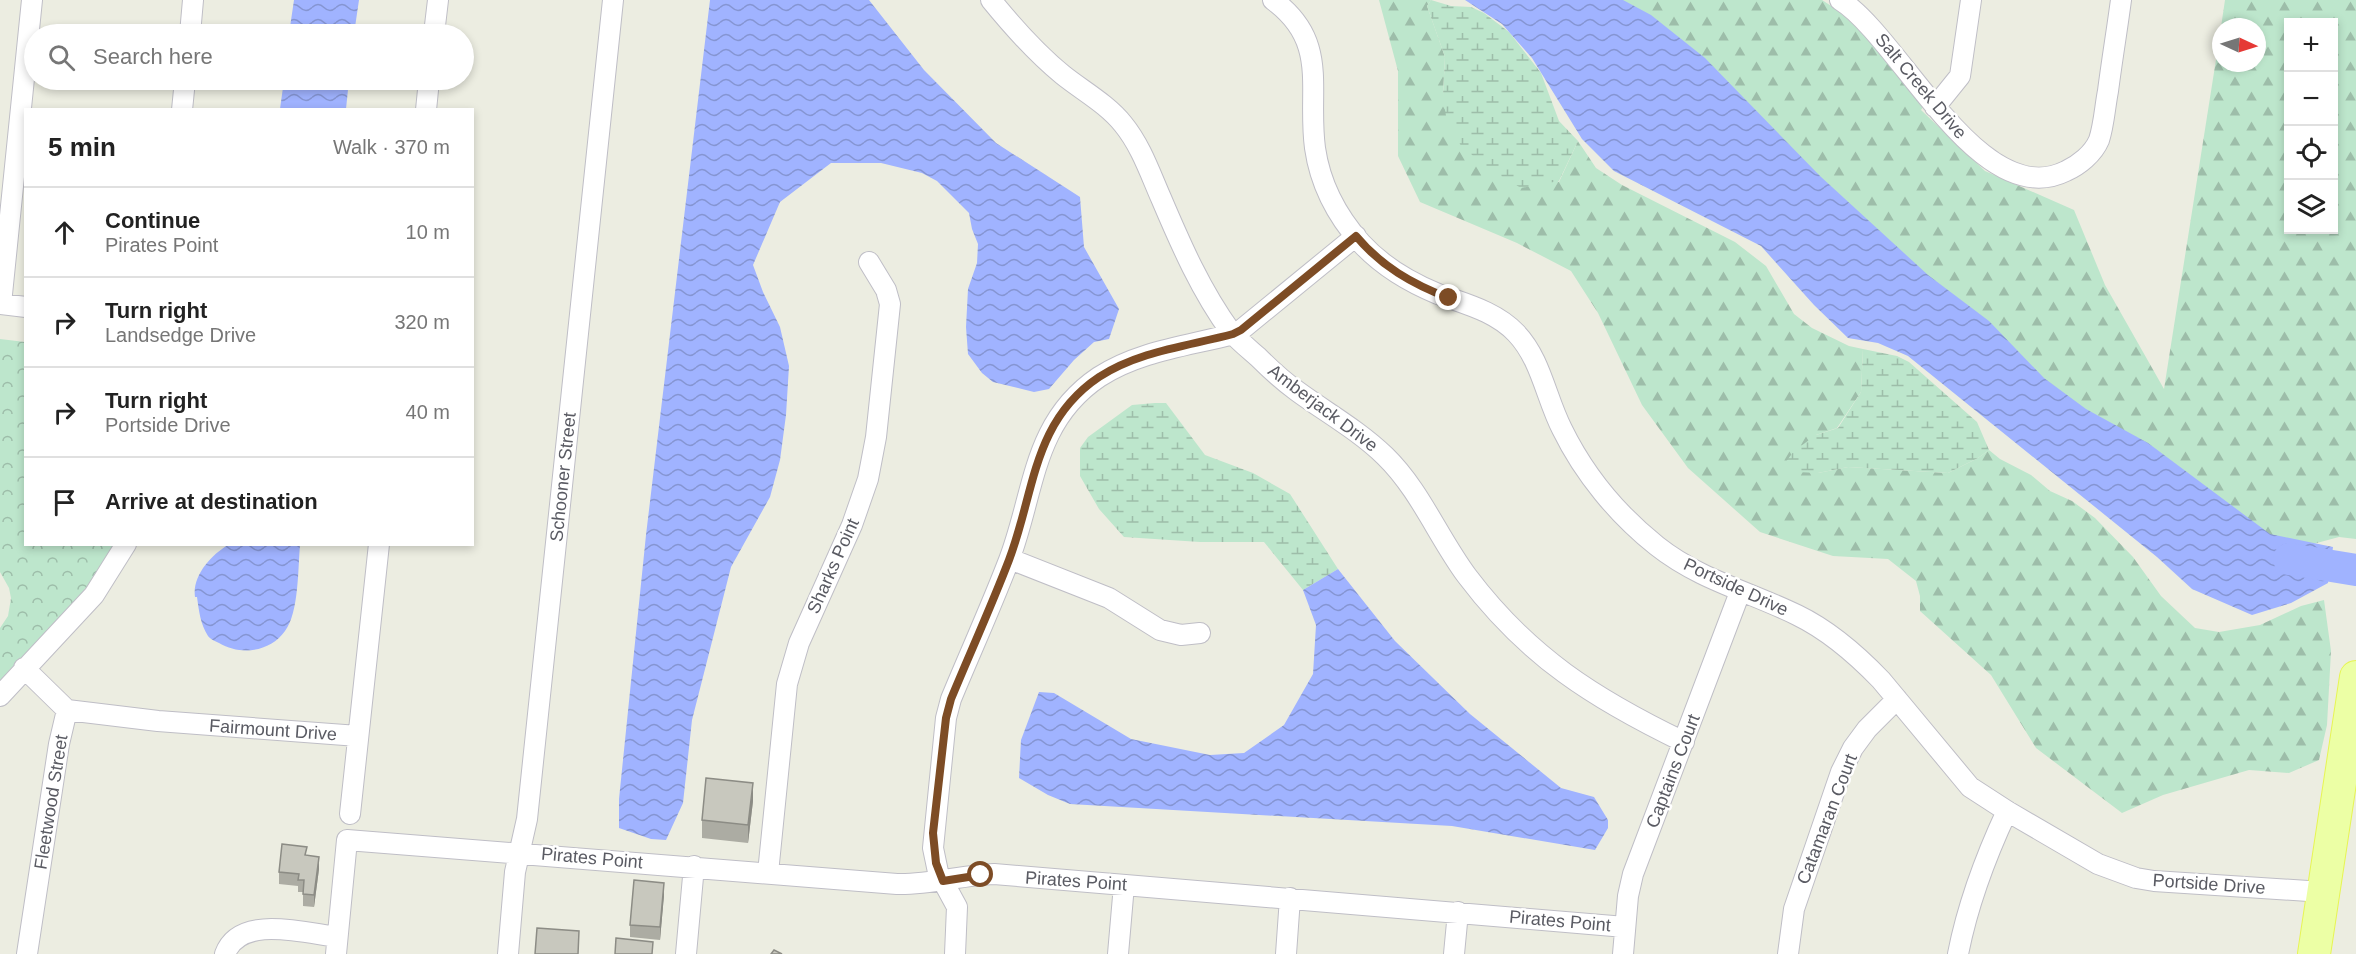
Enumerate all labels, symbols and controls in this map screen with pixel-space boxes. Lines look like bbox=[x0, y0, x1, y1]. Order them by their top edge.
north arrow bbox=[2212, 18, 2266, 72]
map controls bbox=[2284, 18, 2338, 234]
button: + bbox=[2284, 18, 2338, 72]
search box bbox=[24, 24, 474, 90]
street label: Salt Creek Drive bbox=[1871, 29, 1971, 143]
icon: search bbox=[45, 41, 78, 74]
text: Search here bbox=[93, 44, 213, 69]
button: − bbox=[2284, 72, 2338, 126]
button: locate bbox=[2284, 126, 2338, 180]
text: 5 min bbox=[48, 132, 116, 162]
text: Walk · 370 m bbox=[333, 136, 450, 158]
button: layers bbox=[2284, 180, 2338, 234]
text: Continue bbox=[105, 208, 200, 233]
icon: ahead bbox=[48, 216, 81, 249]
text: 10 m bbox=[406, 221, 450, 243]
text: Pirates Point bbox=[105, 234, 218, 256]
route end bbox=[1435, 284, 1461, 310]
text: Turn right bbox=[105, 298, 207, 323]
icon: right bbox=[48, 306, 81, 339]
text: 320 m bbox=[394, 311, 450, 333]
text: Landsedge Drive bbox=[105, 324, 256, 346]
street label: Amberjack Drive bbox=[1264, 360, 1382, 456]
text: Turn right bbox=[105, 388, 207, 413]
icon: right bbox=[48, 396, 81, 429]
text: 40 m bbox=[406, 401, 450, 423]
street label: Schooner Street bbox=[546, 411, 580, 543]
text: Portside Drive bbox=[105, 414, 231, 436]
icon: arrive bbox=[48, 486, 81, 519]
text: Arrive at destination bbox=[105, 489, 318, 514]
street label: Sharks Point bbox=[803, 515, 863, 617]
street label: Portside Drive bbox=[1681, 554, 1791, 620]
street label: Captains Court bbox=[1642, 711, 1704, 831]
street label: Fairmount Drive bbox=[208, 716, 338, 744]
street label: Fleetwood Street bbox=[30, 733, 72, 871]
street label: Catamaran Court bbox=[1793, 751, 1861, 887]
street label: Pirates Point bbox=[540, 844, 644, 872]
route start bbox=[967, 861, 993, 887]
street label: Pirates Point bbox=[1024, 867, 1128, 895]
street label: Portside Drive bbox=[2152, 870, 2266, 898]
street label: Pirates Point bbox=[1508, 907, 1612, 935]

